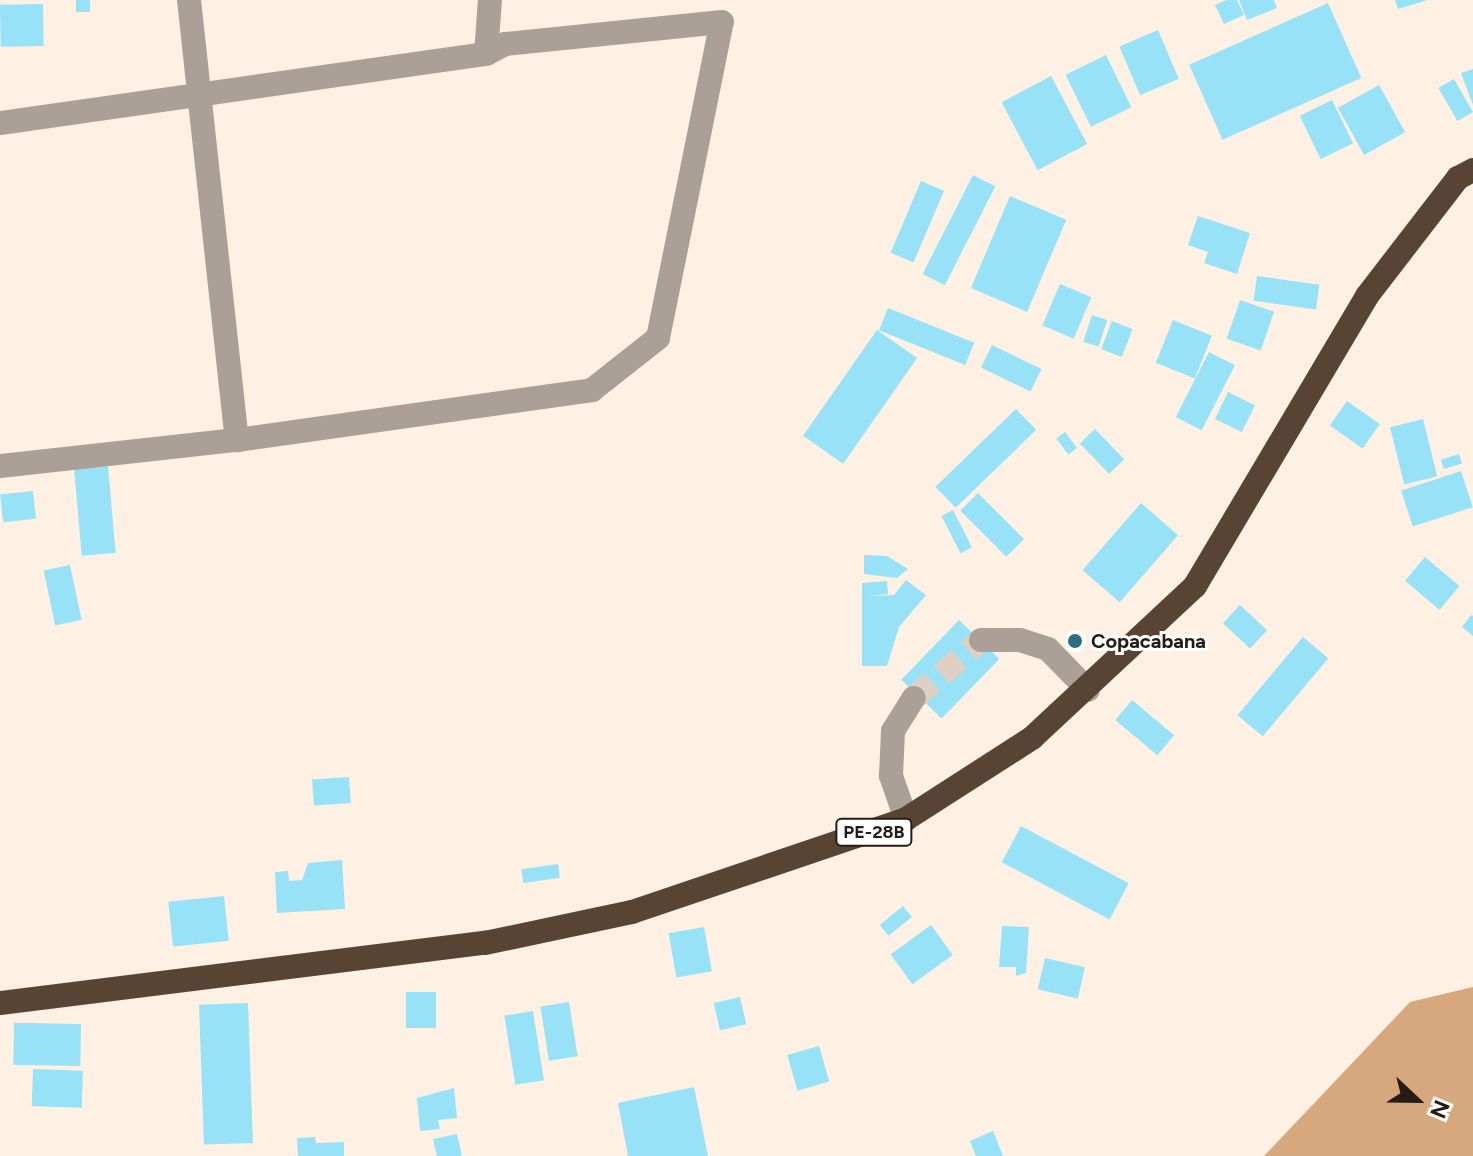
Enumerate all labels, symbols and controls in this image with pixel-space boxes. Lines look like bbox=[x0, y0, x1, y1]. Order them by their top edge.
place label: Copacabana bbox=[1091, 629, 1206, 653]
marker: Copacabana bbox=[1066, 632, 1084, 650]
road number: PE-28B bbox=[834, 818, 914, 846]
north arrow bbox=[1377, 1060, 1457, 1140]
text: N bbox=[1424, 1096, 1455, 1122]

